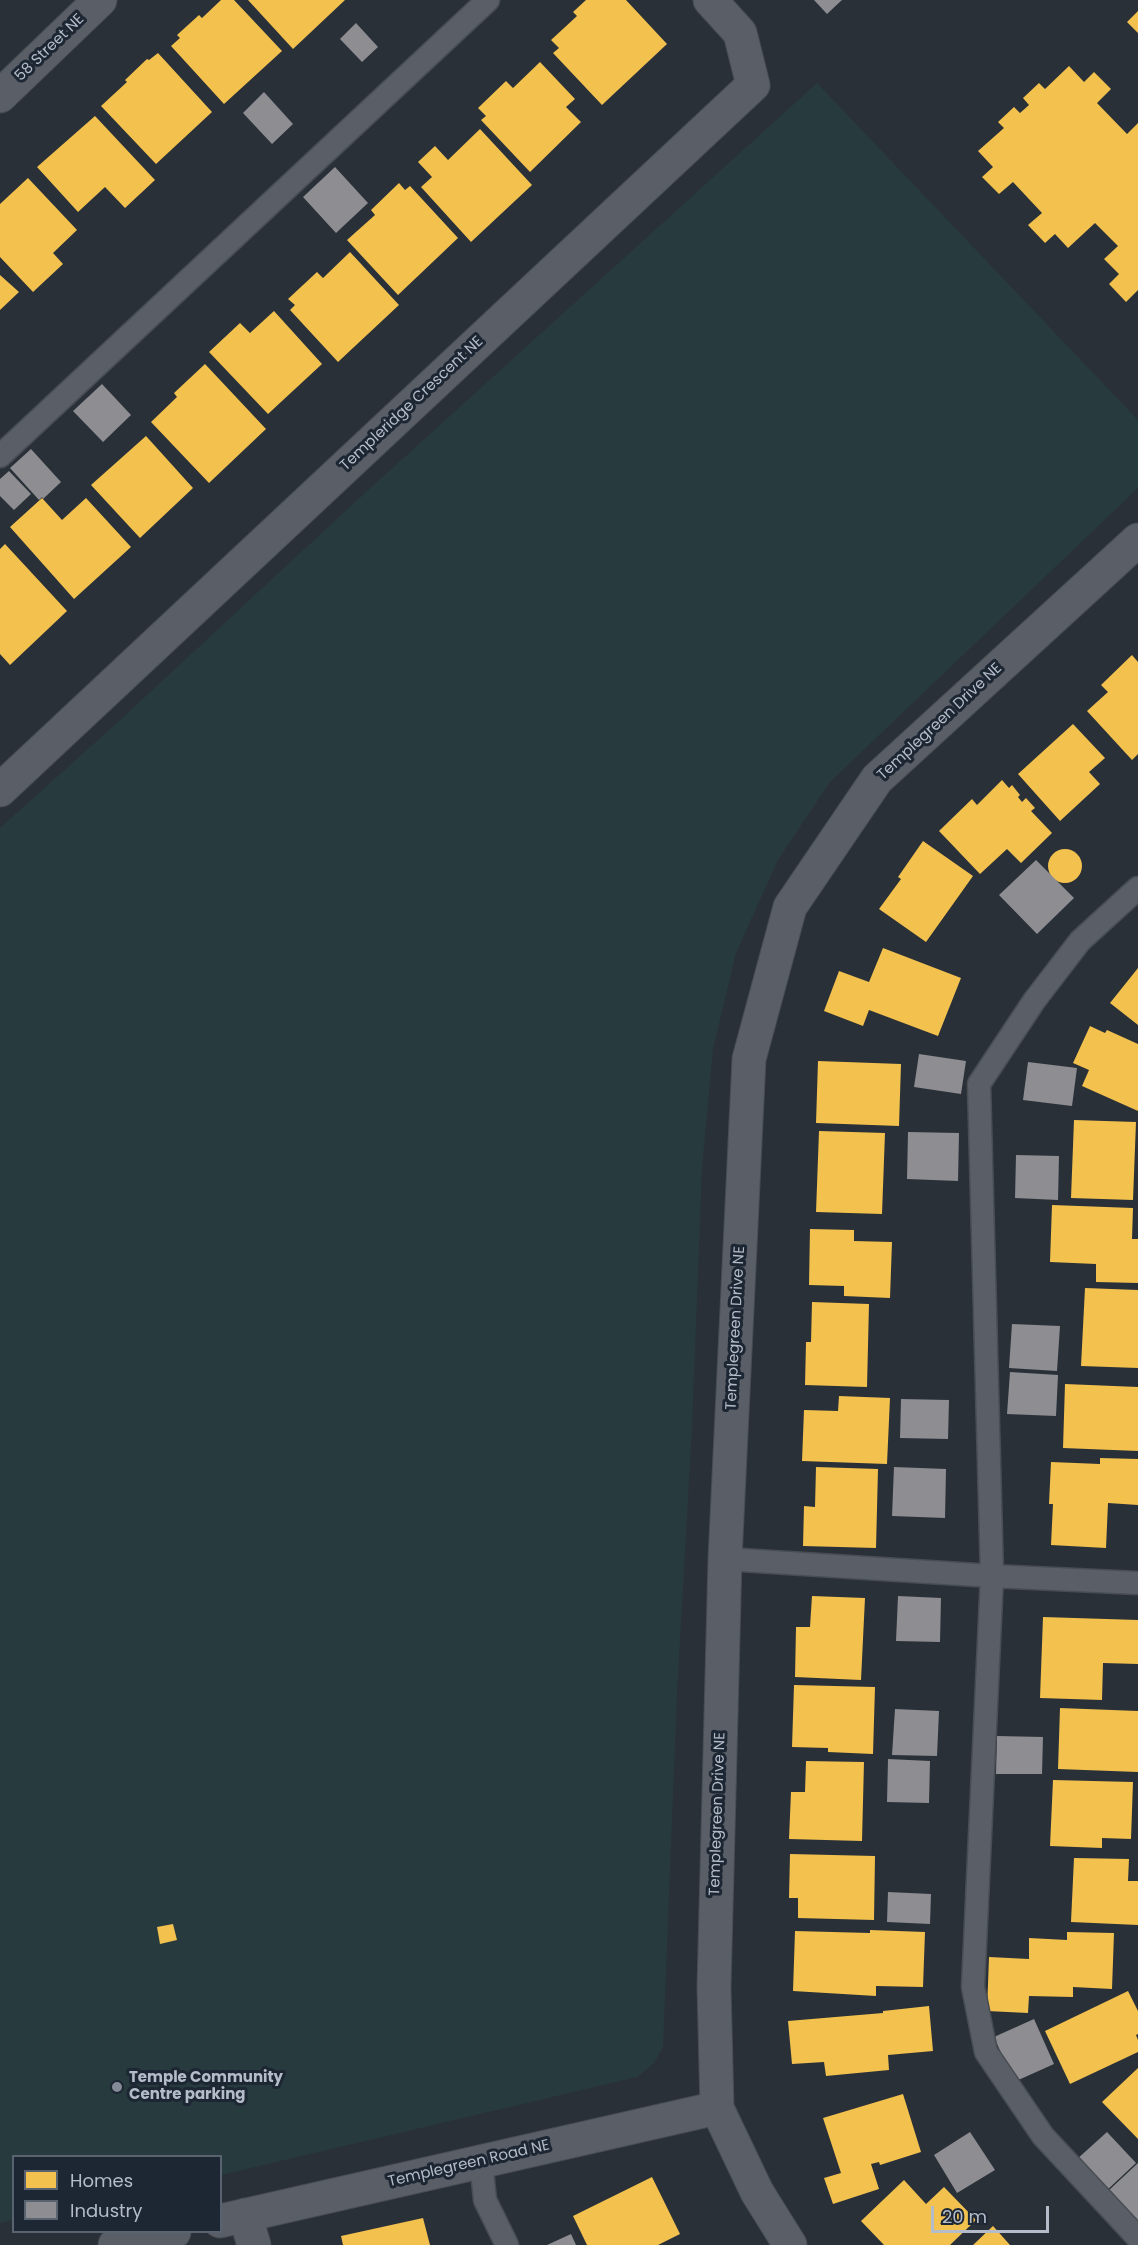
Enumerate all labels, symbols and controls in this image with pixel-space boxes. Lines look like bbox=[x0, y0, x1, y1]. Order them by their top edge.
street label: 58 Street NE bbox=[12, 11, 88, 85]
street label: Templeridge Crescent NE bbox=[337, 333, 487, 475]
street label: Templegreen Drive NE bbox=[874, 660, 1006, 784]
street label: Templegreen Drive NE bbox=[723, 1246, 749, 1410]
street label: Templegreen Drive NE bbox=[706, 1732, 730, 1896]
place label: Temple Community Centre parking bbox=[129, 2069, 283, 2104]
marker: Temple Community Centre parking bbox=[110, 2080, 124, 2094]
street label: Templegreen Road NE bbox=[387, 2137, 551, 2191]
legend bbox=[12, 2155, 222, 2233]
text: Homes bbox=[70, 2168, 133, 2193]
scale bar bbox=[934, 2194, 1052, 2232]
text: Industry bbox=[70, 2198, 142, 2223]
text: 20 m bbox=[942, 2204, 987, 2229]

